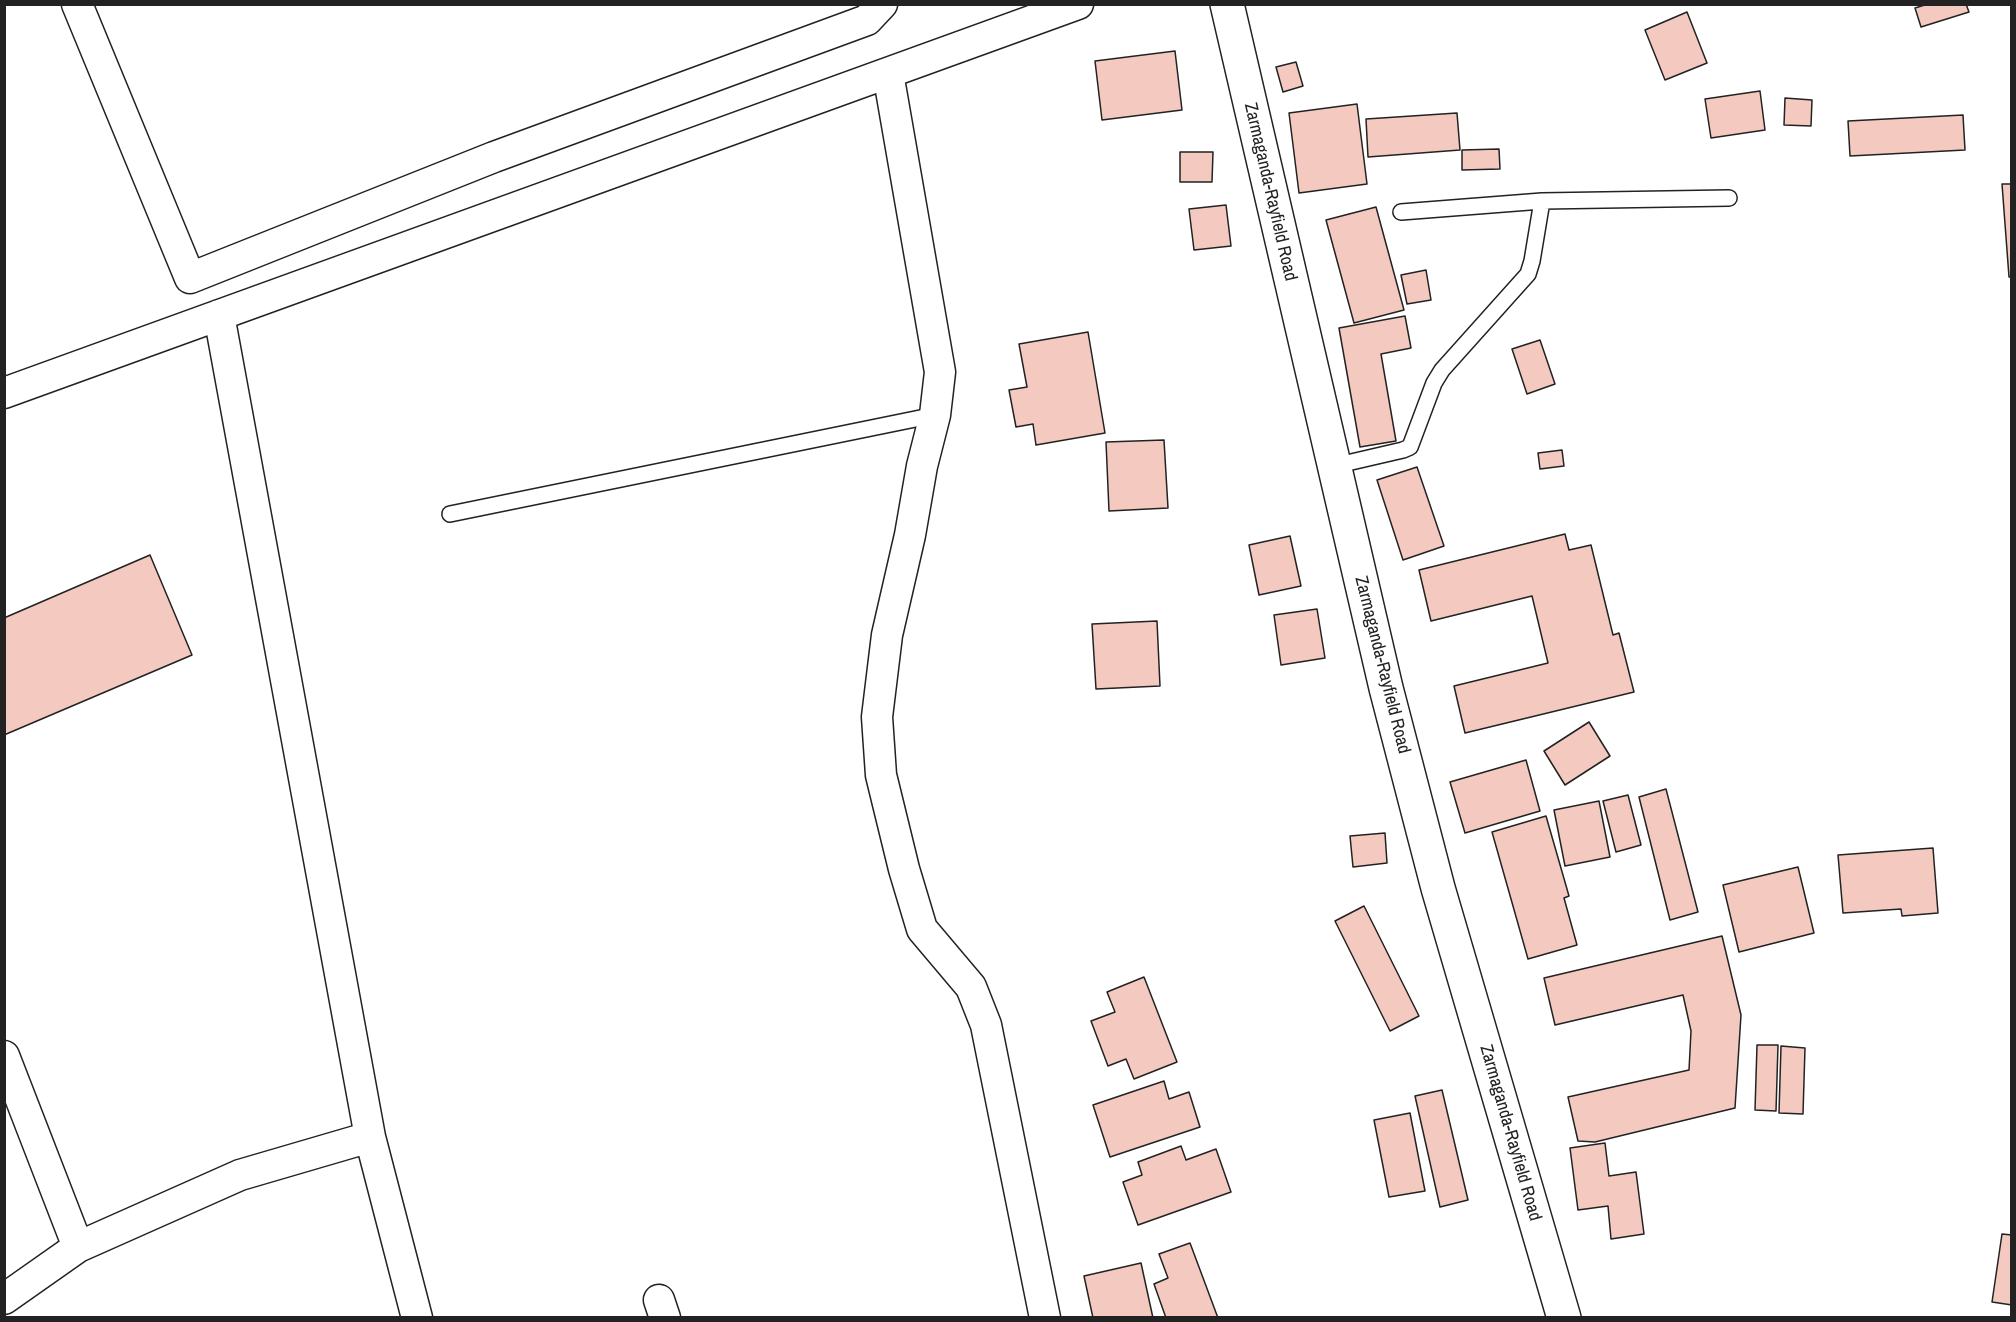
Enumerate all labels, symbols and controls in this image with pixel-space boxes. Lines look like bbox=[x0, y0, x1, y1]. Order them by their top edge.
street label: Zarmaganda-Rayfield Road bbox=[1239, 101, 1301, 283]
street label: Zarmaganda-Rayfield Road bbox=[1349, 574, 1415, 756]
street label: Zarmaganda-Rayfield Road bbox=[1475, 1042, 1545, 1224]

